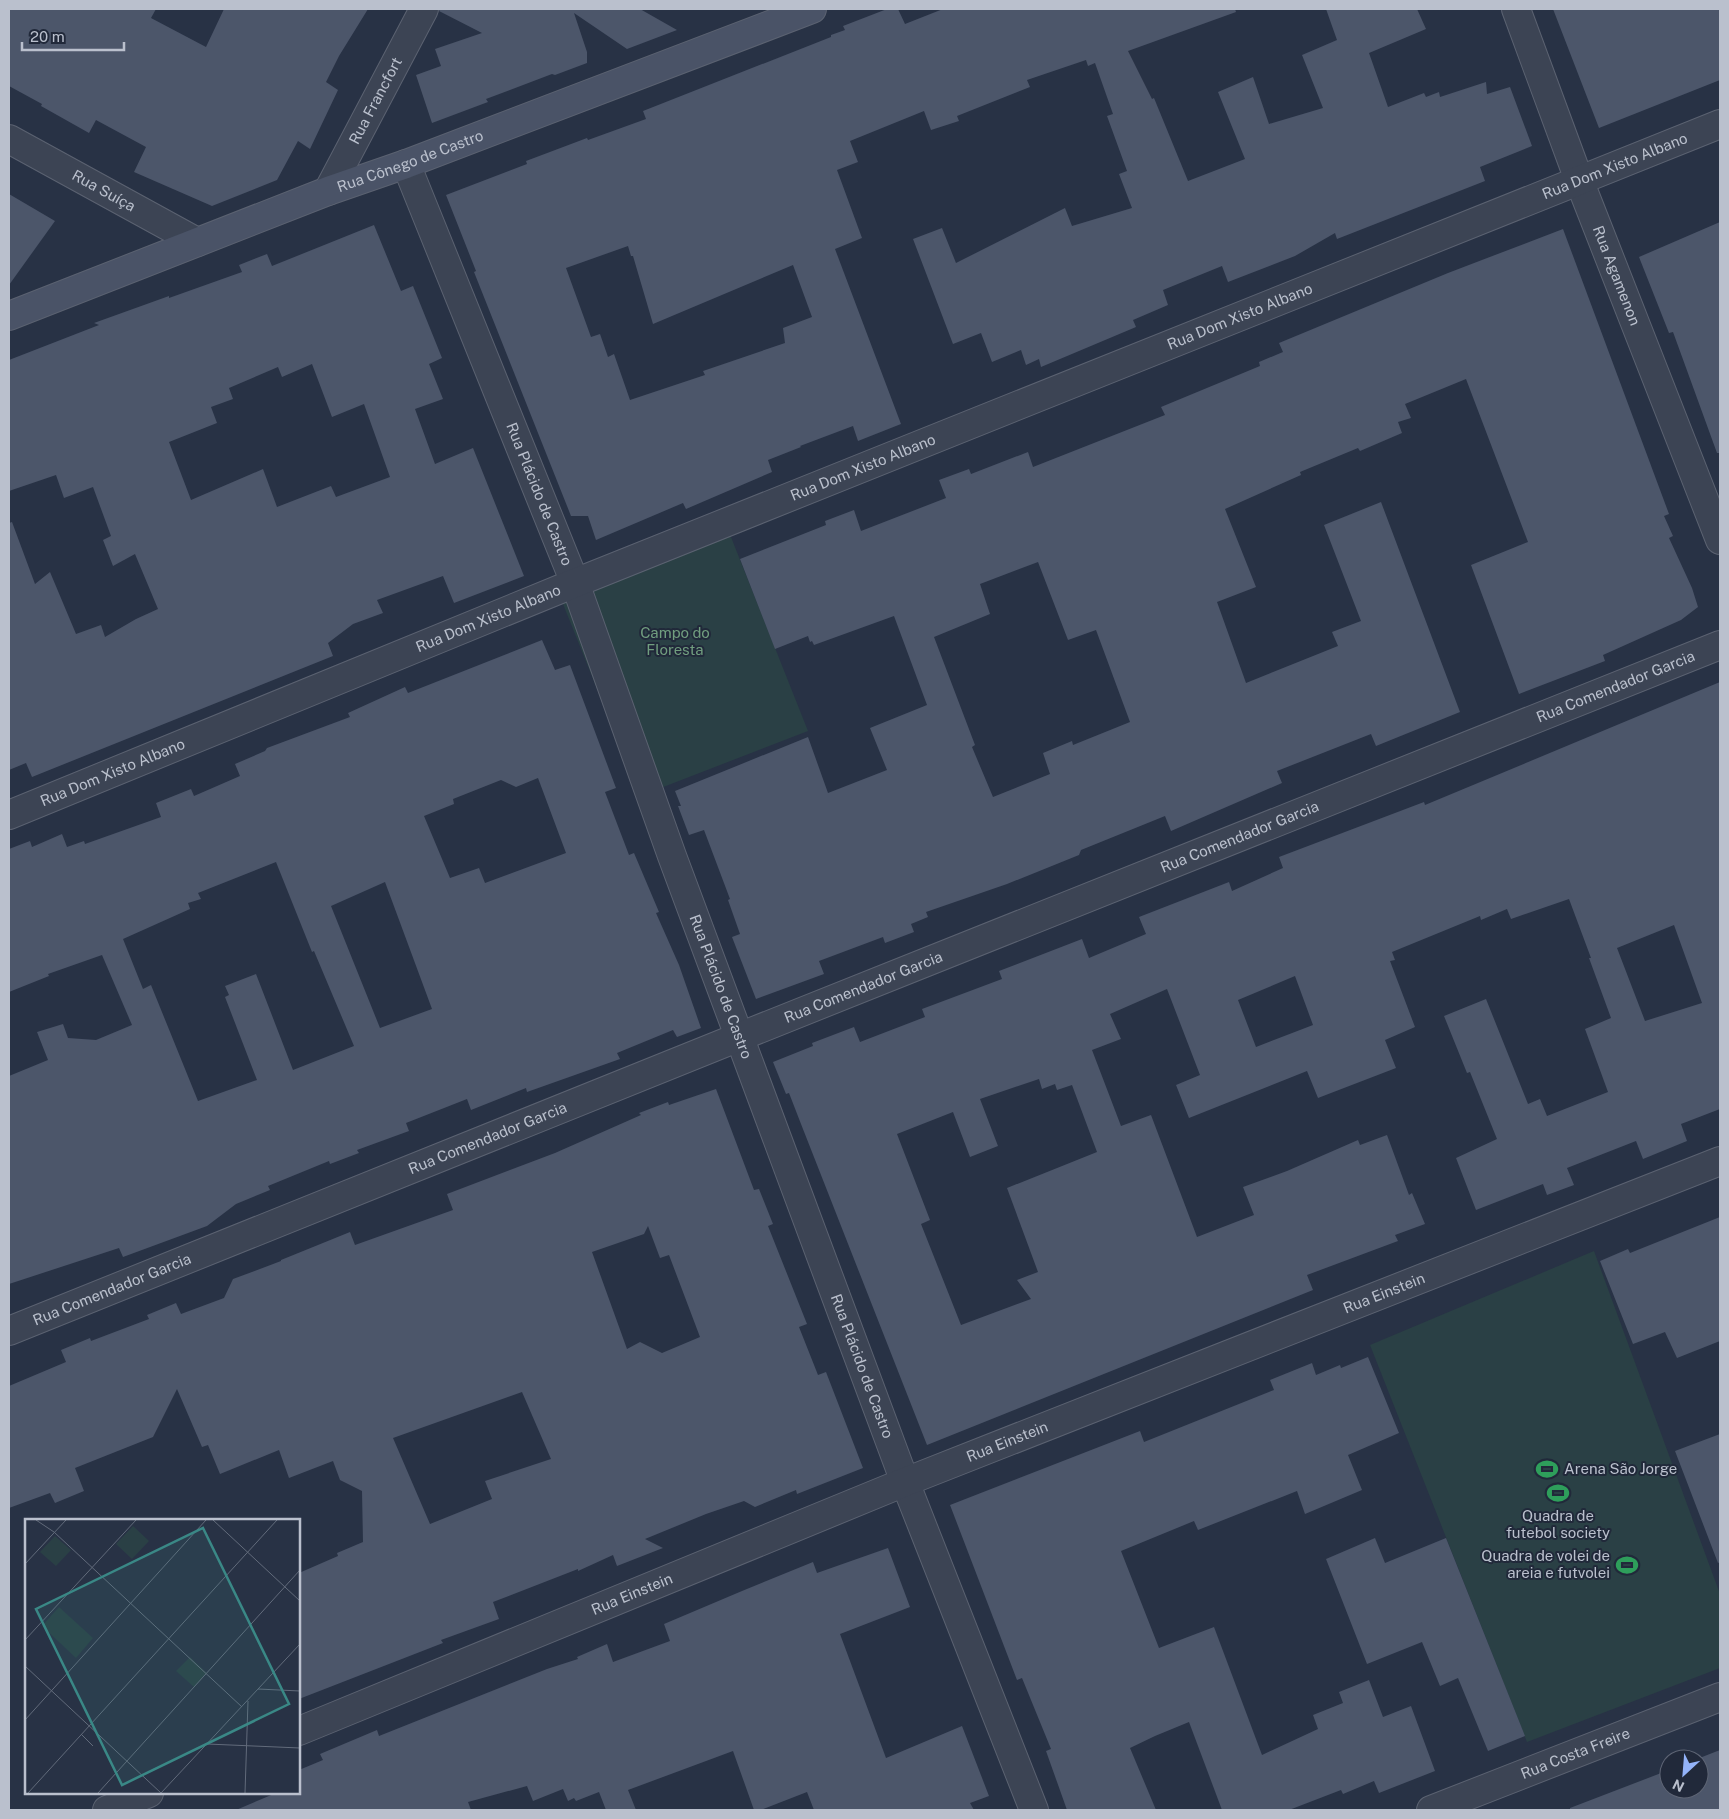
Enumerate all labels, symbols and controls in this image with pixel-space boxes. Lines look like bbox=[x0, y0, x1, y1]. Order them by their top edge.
scale bar bbox=[22, 20, 125, 52]
text: 20 m bbox=[30, 28, 65, 45]
street label: Rua Francfort bbox=[345, 54, 405, 147]
street label: Rua Cônego de Castro bbox=[335, 126, 486, 195]
street label: Rua Dom Xisto Albano bbox=[1540, 129, 1690, 202]
street label: Rua Suíça bbox=[69, 166, 139, 215]
street label: Rua Agamenon bbox=[1590, 223, 1644, 328]
street label: Rua Dom Xisto Albano bbox=[1165, 279, 1315, 353]
street label: Rua Plácido de Castro bbox=[503, 420, 576, 568]
street label: Rua Dom Xisto Albano bbox=[788, 430, 938, 504]
street label: Rua Dom Xisto Albano bbox=[413, 581, 563, 655]
park label: Campo do Floresta bbox=[640, 624, 710, 658]
street label: Rua Comendador Garcia bbox=[1534, 647, 1697, 725]
street label: Rua Dom Xisto Albano bbox=[38, 735, 187, 809]
street label: Rua Comendador Garcia bbox=[1158, 797, 1321, 876]
street label: Rua Plácido de Castro bbox=[687, 912, 756, 1061]
street label: Rua Comendador Garcia bbox=[782, 948, 945, 1026]
street label: Rua Comendador Garcia bbox=[406, 1098, 569, 1177]
street label: Rua Comendador Garcia bbox=[30, 1250, 193, 1329]
street label: Rua Einstein bbox=[1341, 1269, 1427, 1317]
street label: Rua Plácido de Castro bbox=[828, 1292, 897, 1441]
street label: Rua Einstein bbox=[964, 1418, 1050, 1465]
sports icon: Arena São Jorge bbox=[1534, 1456, 1560, 1482]
place label: Arena São Jorge bbox=[1564, 1460, 1677, 1477]
sports icon: Quadra de futebol society bbox=[1545, 1480, 1571, 1506]
place label: Quadra de futebol society bbox=[1506, 1507, 1610, 1541]
inset map bbox=[25, 1519, 300, 1794]
place label: Quadra de volei de areia e futvolei bbox=[1481, 1547, 1610, 1581]
sports icon: Quadra de volei de areia e futvolei bbox=[1614, 1552, 1640, 1578]
street label: Rua Einstein bbox=[589, 1569, 675, 1618]
street label: Rua Costa Freire bbox=[1518, 1724, 1632, 1782]
north arrow bbox=[1659, 1749, 1709, 1799]
text: N bbox=[1670, 1776, 1687, 1795]

